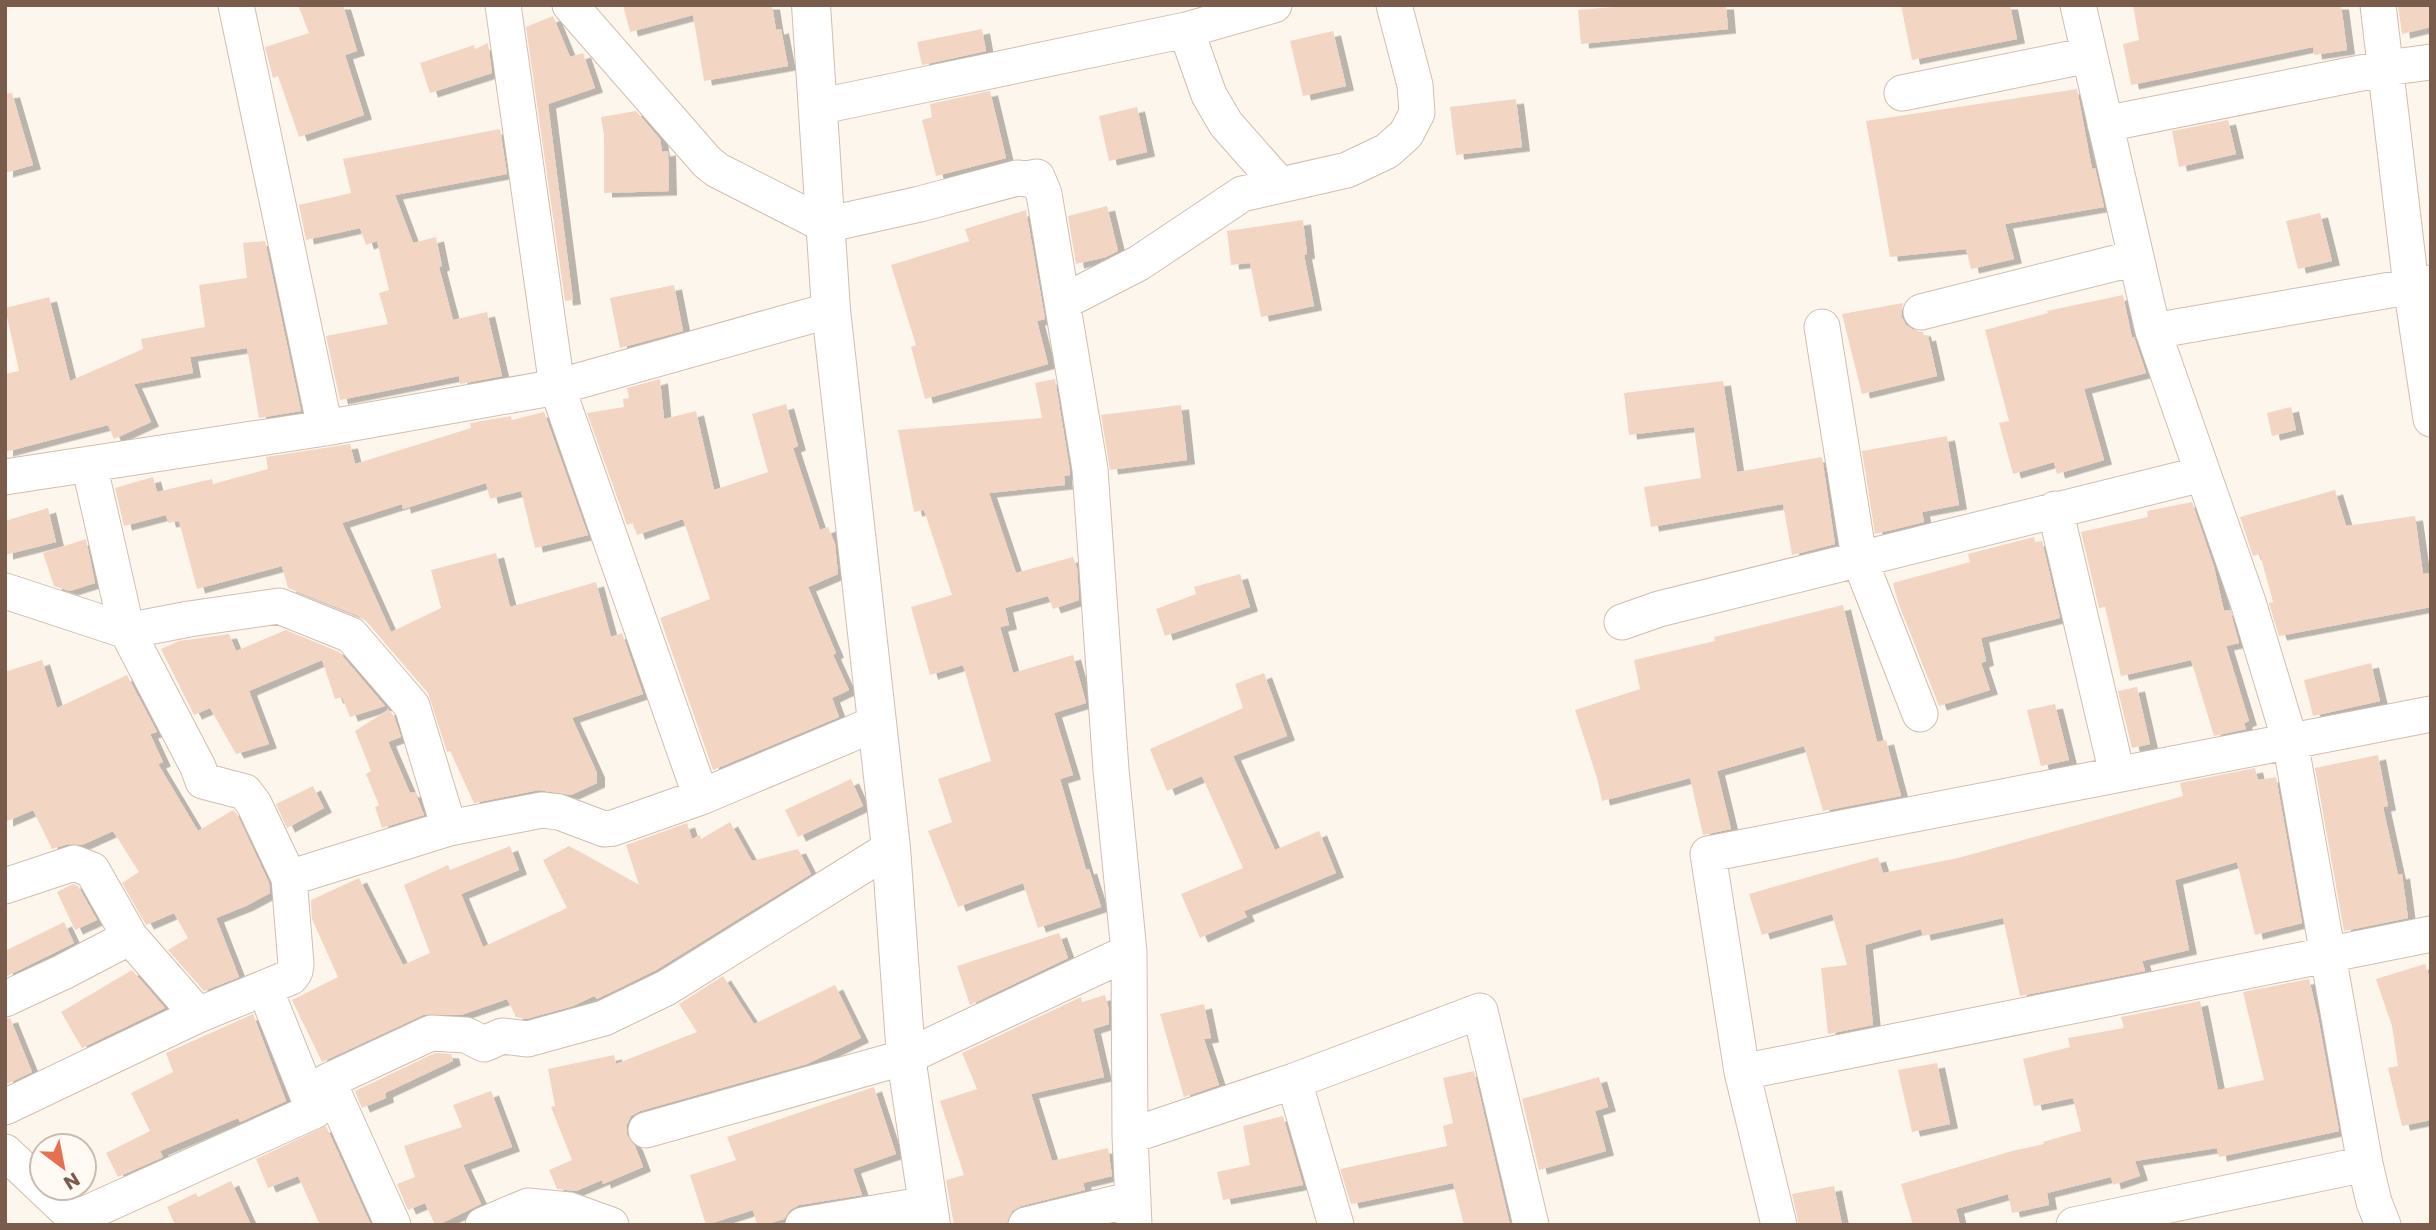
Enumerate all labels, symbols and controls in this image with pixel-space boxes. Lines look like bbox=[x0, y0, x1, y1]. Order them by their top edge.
north arrow bbox=[28, 1132, 98, 1202]
text: N bbox=[59, 1166, 85, 1196]

